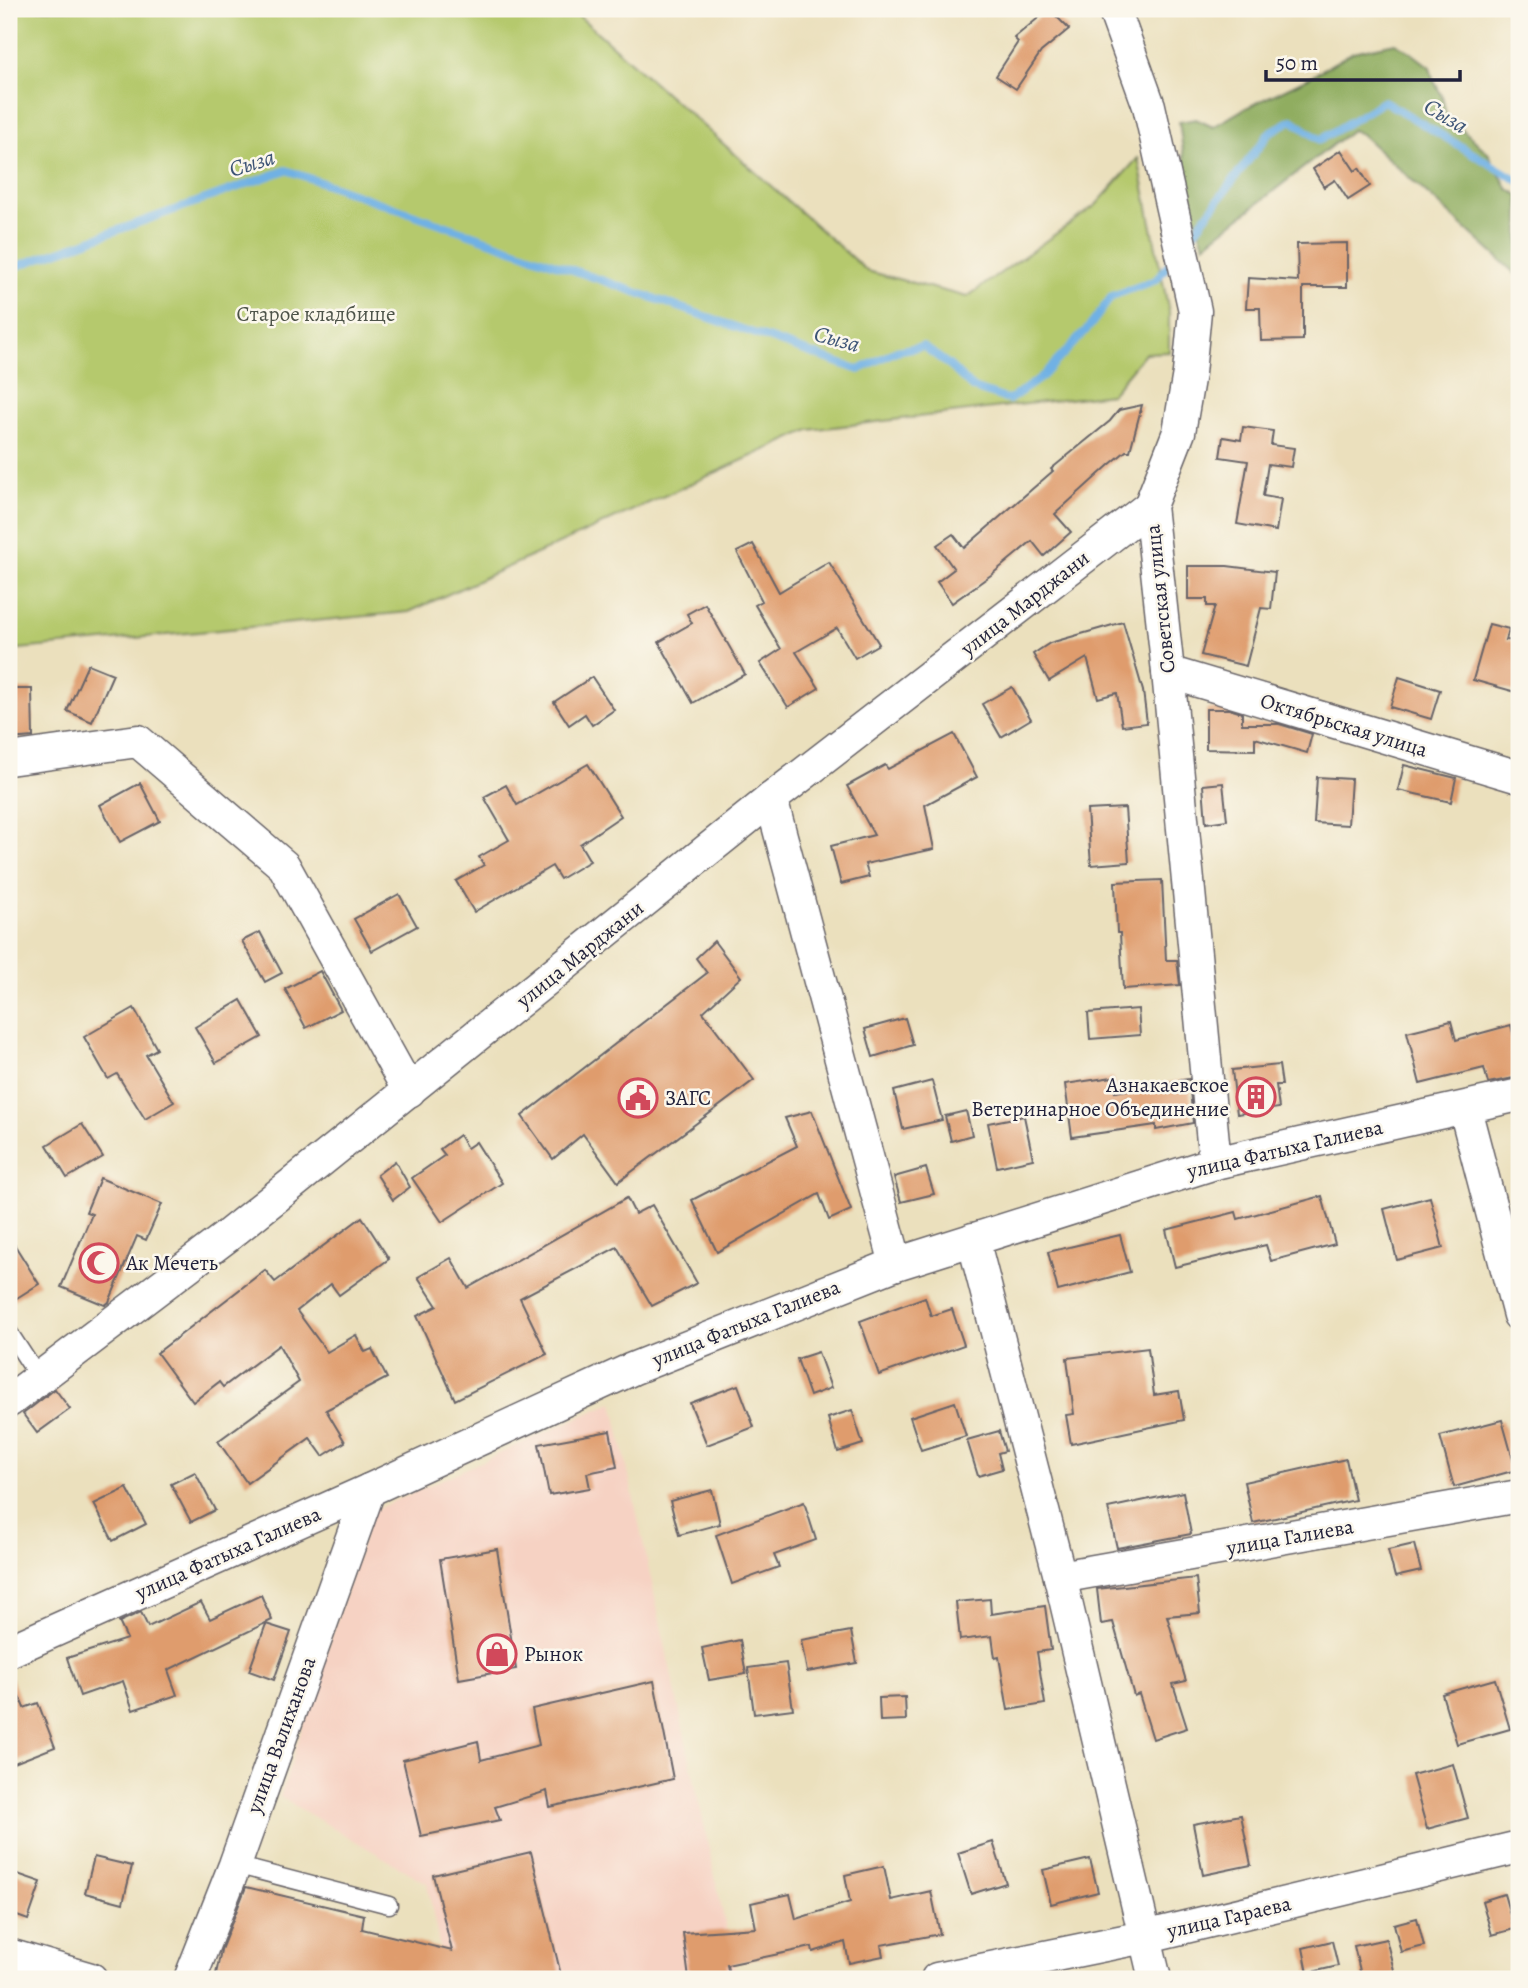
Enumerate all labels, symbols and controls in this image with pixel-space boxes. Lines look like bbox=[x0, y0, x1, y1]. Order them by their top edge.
scale bar bbox=[1266, 38, 1460, 82]
text: 50 m bbox=[1276, 49, 1318, 77]
water label: Сыза bbox=[1418, 91, 1474, 141]
water label: Сыза bbox=[225, 141, 279, 185]
park label: Старое кладбище bbox=[236, 300, 396, 328]
water label: Сыза bbox=[811, 318, 864, 360]
street label: Советская улица bbox=[1138, 523, 1182, 675]
street label: улица Марджани bbox=[954, 544, 1095, 663]
street label: Октябрьская улица bbox=[1257, 686, 1431, 764]
street label: улица Марджани bbox=[510, 894, 649, 1015]
place label: Азнакаевское Ветеринарное Объединение bbox=[971, 1071, 1229, 1123]
building icon: Азнакаевское Ветеринарное Объединение bbox=[1235, 1076, 1277, 1118]
public building icon: ЗАГС bbox=[617, 1077, 659, 1119]
place label: ЗАГС bbox=[665, 1084, 711, 1112]
street label: улица Фатыха Галиева bbox=[1183, 1113, 1386, 1185]
mosque icon: Ак Мечеть bbox=[78, 1242, 120, 1284]
place label: Ак Мечеть bbox=[125, 1249, 218, 1277]
street label: улица Фатыха Галиева bbox=[647, 1272, 844, 1374]
street label: улица Фатыха Галиева bbox=[130, 1499, 325, 1607]
street label: улица Галиева bbox=[1223, 1512, 1356, 1562]
shop icon: Рынок bbox=[476, 1633, 518, 1675]
place label: Рынок bbox=[524, 1640, 583, 1668]
street label: улица Валиханова bbox=[239, 1652, 322, 1818]
street label: улица Гараева bbox=[1163, 1889, 1294, 1945]

